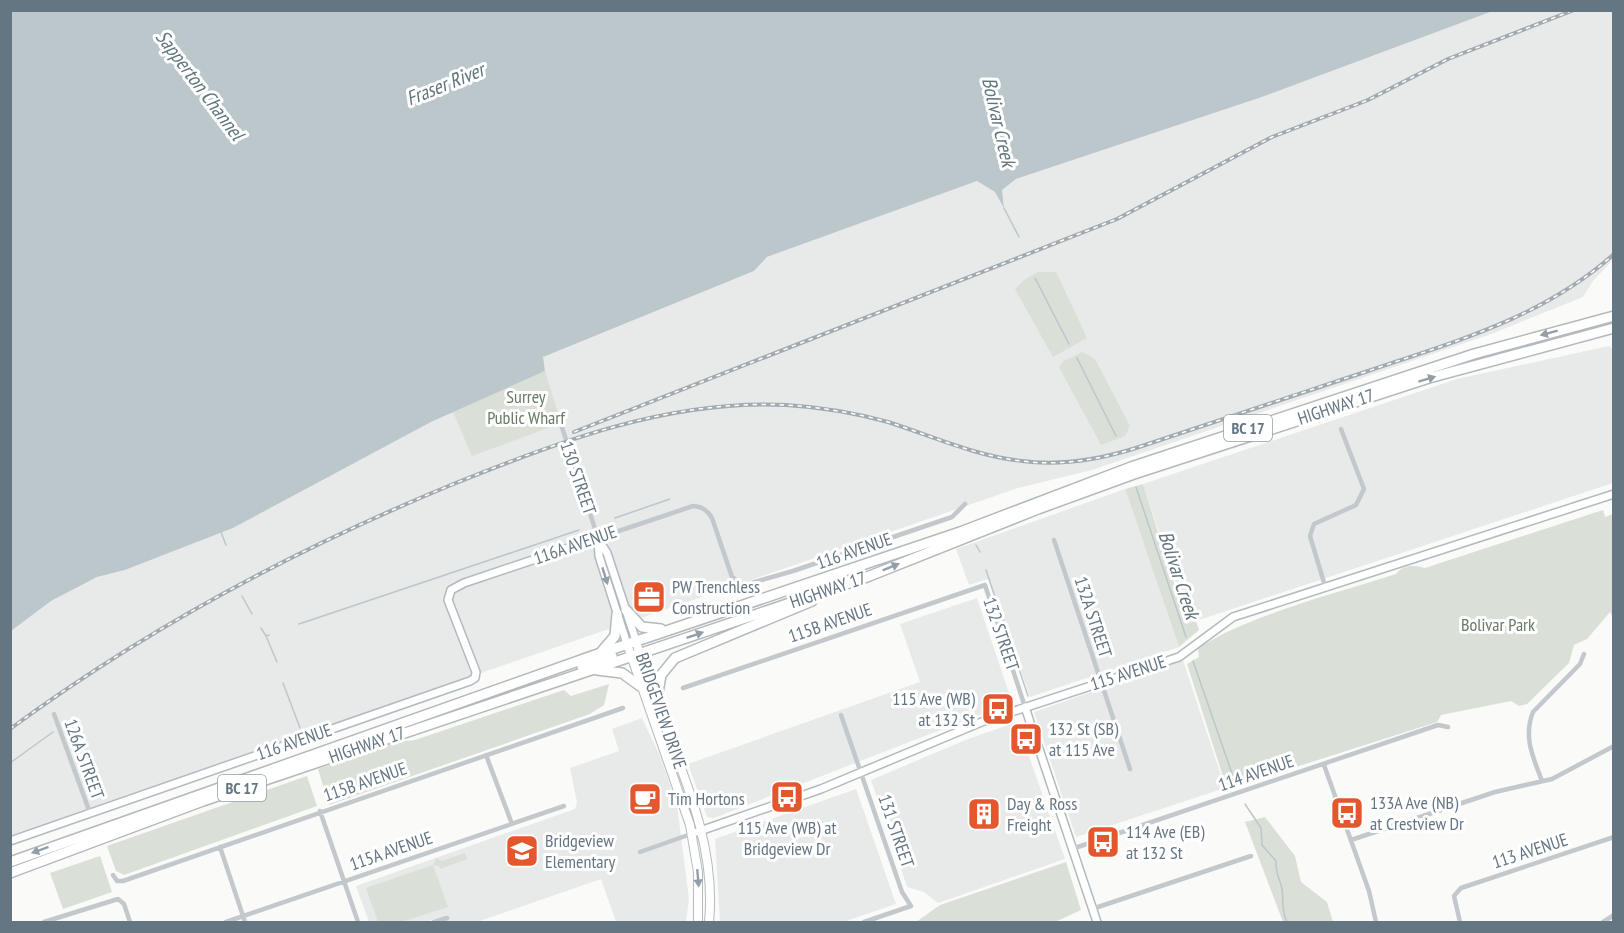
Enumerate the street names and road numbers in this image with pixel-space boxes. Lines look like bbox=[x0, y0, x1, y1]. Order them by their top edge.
street label: HIGHWAY 17 bbox=[1295, 383, 1377, 430]
road number: BC 17 bbox=[1224, 415, 1272, 441]
street label: 130 STREET bbox=[555, 438, 602, 518]
street label: 116A AVENUE bbox=[530, 520, 619, 569]
street label: 116 AVENUE bbox=[813, 527, 895, 574]
street label: HIGHWAY 17 bbox=[787, 566, 869, 613]
street label: 132A STREET bbox=[1070, 573, 1117, 660]
street label: 132 STREET bbox=[978, 594, 1025, 674]
street label: 115B AVENUE bbox=[785, 598, 875, 648]
street label: 115 AVENUE bbox=[1087, 649, 1169, 696]
street label: BRIDGEVIEW DRIVE bbox=[631, 650, 692, 772]
street label: 126A STREET bbox=[59, 715, 110, 802]
street label: 116 AVENUE bbox=[253, 718, 335, 765]
street label: HIGHWAY 17 bbox=[326, 721, 408, 768]
street label: 114 AVENUE bbox=[1215, 749, 1297, 796]
street label: 115B AVENUE bbox=[320, 757, 410, 807]
road number: BC 17 bbox=[218, 775, 266, 801]
street label: 131 STREET bbox=[873, 791, 920, 871]
street label: 115A AVENUE bbox=[346, 826, 435, 875]
street label: 113 AVENUE bbox=[1489, 827, 1571, 874]

